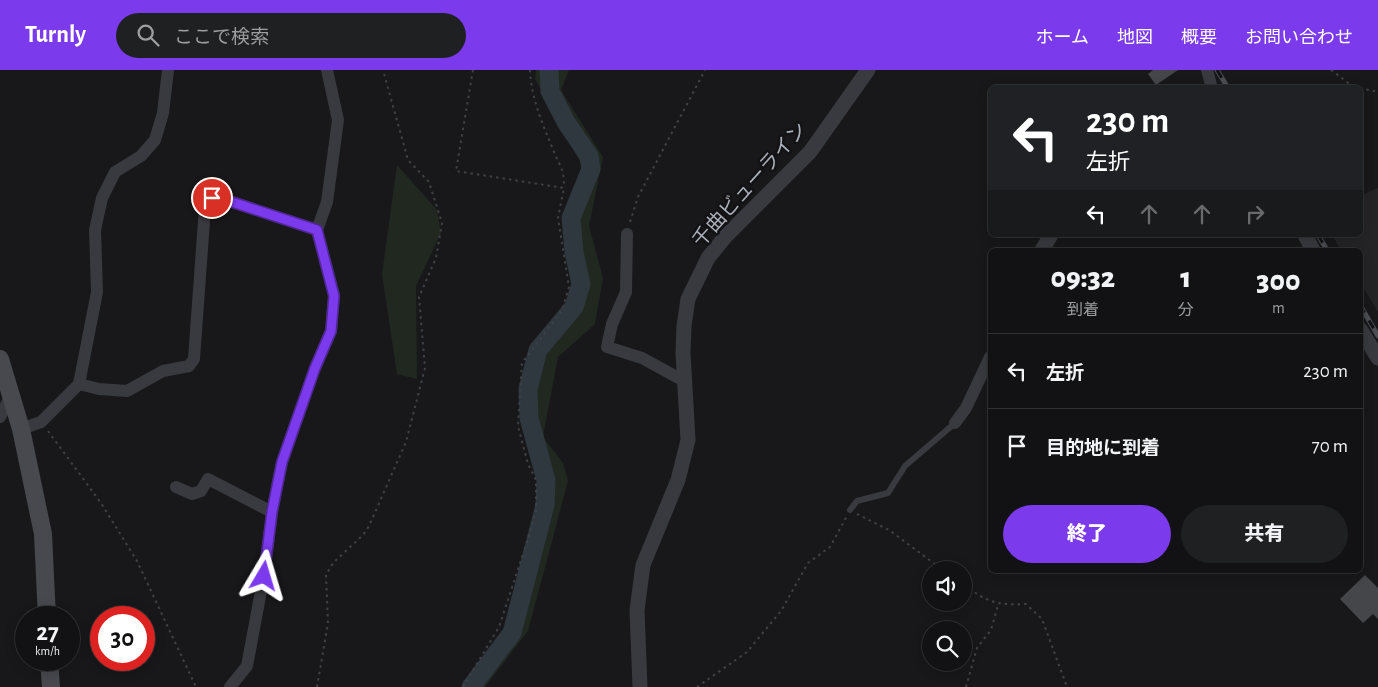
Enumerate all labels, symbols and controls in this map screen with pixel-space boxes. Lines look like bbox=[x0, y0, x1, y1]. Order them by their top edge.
search box bbox=[116, 13, 466, 58]
icon: search bbox=[134, 21, 162, 49]
text: Turnly bbox=[25, 23, 86, 47]
text: ここで検索 bbox=[174, 28, 269, 47]
text: ホーム bbox=[1036, 29, 1089, 47]
text: 地図 bbox=[1117, 29, 1153, 47]
text: 概要 bbox=[1181, 29, 1217, 47]
text: お問い合わせ bbox=[1245, 29, 1353, 47]
text: 230 m bbox=[1086, 104, 1169, 139]
icon: left bbox=[1003, 105, 1068, 170]
street label: 千曲ビューライン bbox=[688, 118, 811, 251]
text: 左折 bbox=[1086, 151, 1130, 173]
pin bbox=[191, 177, 233, 219]
icon: arrive bbox=[198, 184, 226, 212]
icon: left bbox=[1082, 200, 1110, 228]
icon: ahead bbox=[1135, 200, 1163, 228]
icon: ahead bbox=[1188, 200, 1216, 228]
icon: right bbox=[1241, 200, 1269, 228]
text: 09:32 bbox=[1051, 263, 1115, 293]
text: 1 bbox=[1180, 263, 1191, 293]
text: 300 bbox=[1256, 266, 1300, 296]
text: m bbox=[1272, 300, 1285, 316]
text: 到着 bbox=[1067, 302, 1099, 318]
text: 分 bbox=[1178, 302, 1194, 318]
icon: left bbox=[1003, 357, 1031, 385]
text: 230 m bbox=[1303, 362, 1348, 381]
text: 左折 bbox=[1046, 364, 1084, 383]
icon: arrive bbox=[1003, 432, 1031, 460]
text: 70 m bbox=[1312, 437, 1348, 456]
text: 目的地に到着 bbox=[1046, 439, 1160, 458]
button: 終了 bbox=[1003, 505, 1171, 563]
button: 共有 bbox=[1181, 505, 1348, 563]
position arrow bbox=[237, 549, 289, 601]
map controls bbox=[922, 561, 972, 671]
button: sound bbox=[922, 561, 972, 611]
speed limit sign: 30 bbox=[90, 606, 155, 671]
text: 27 bbox=[36, 620, 59, 645]
button: search bbox=[922, 621, 972, 671]
text: km/h bbox=[35, 645, 60, 657]

